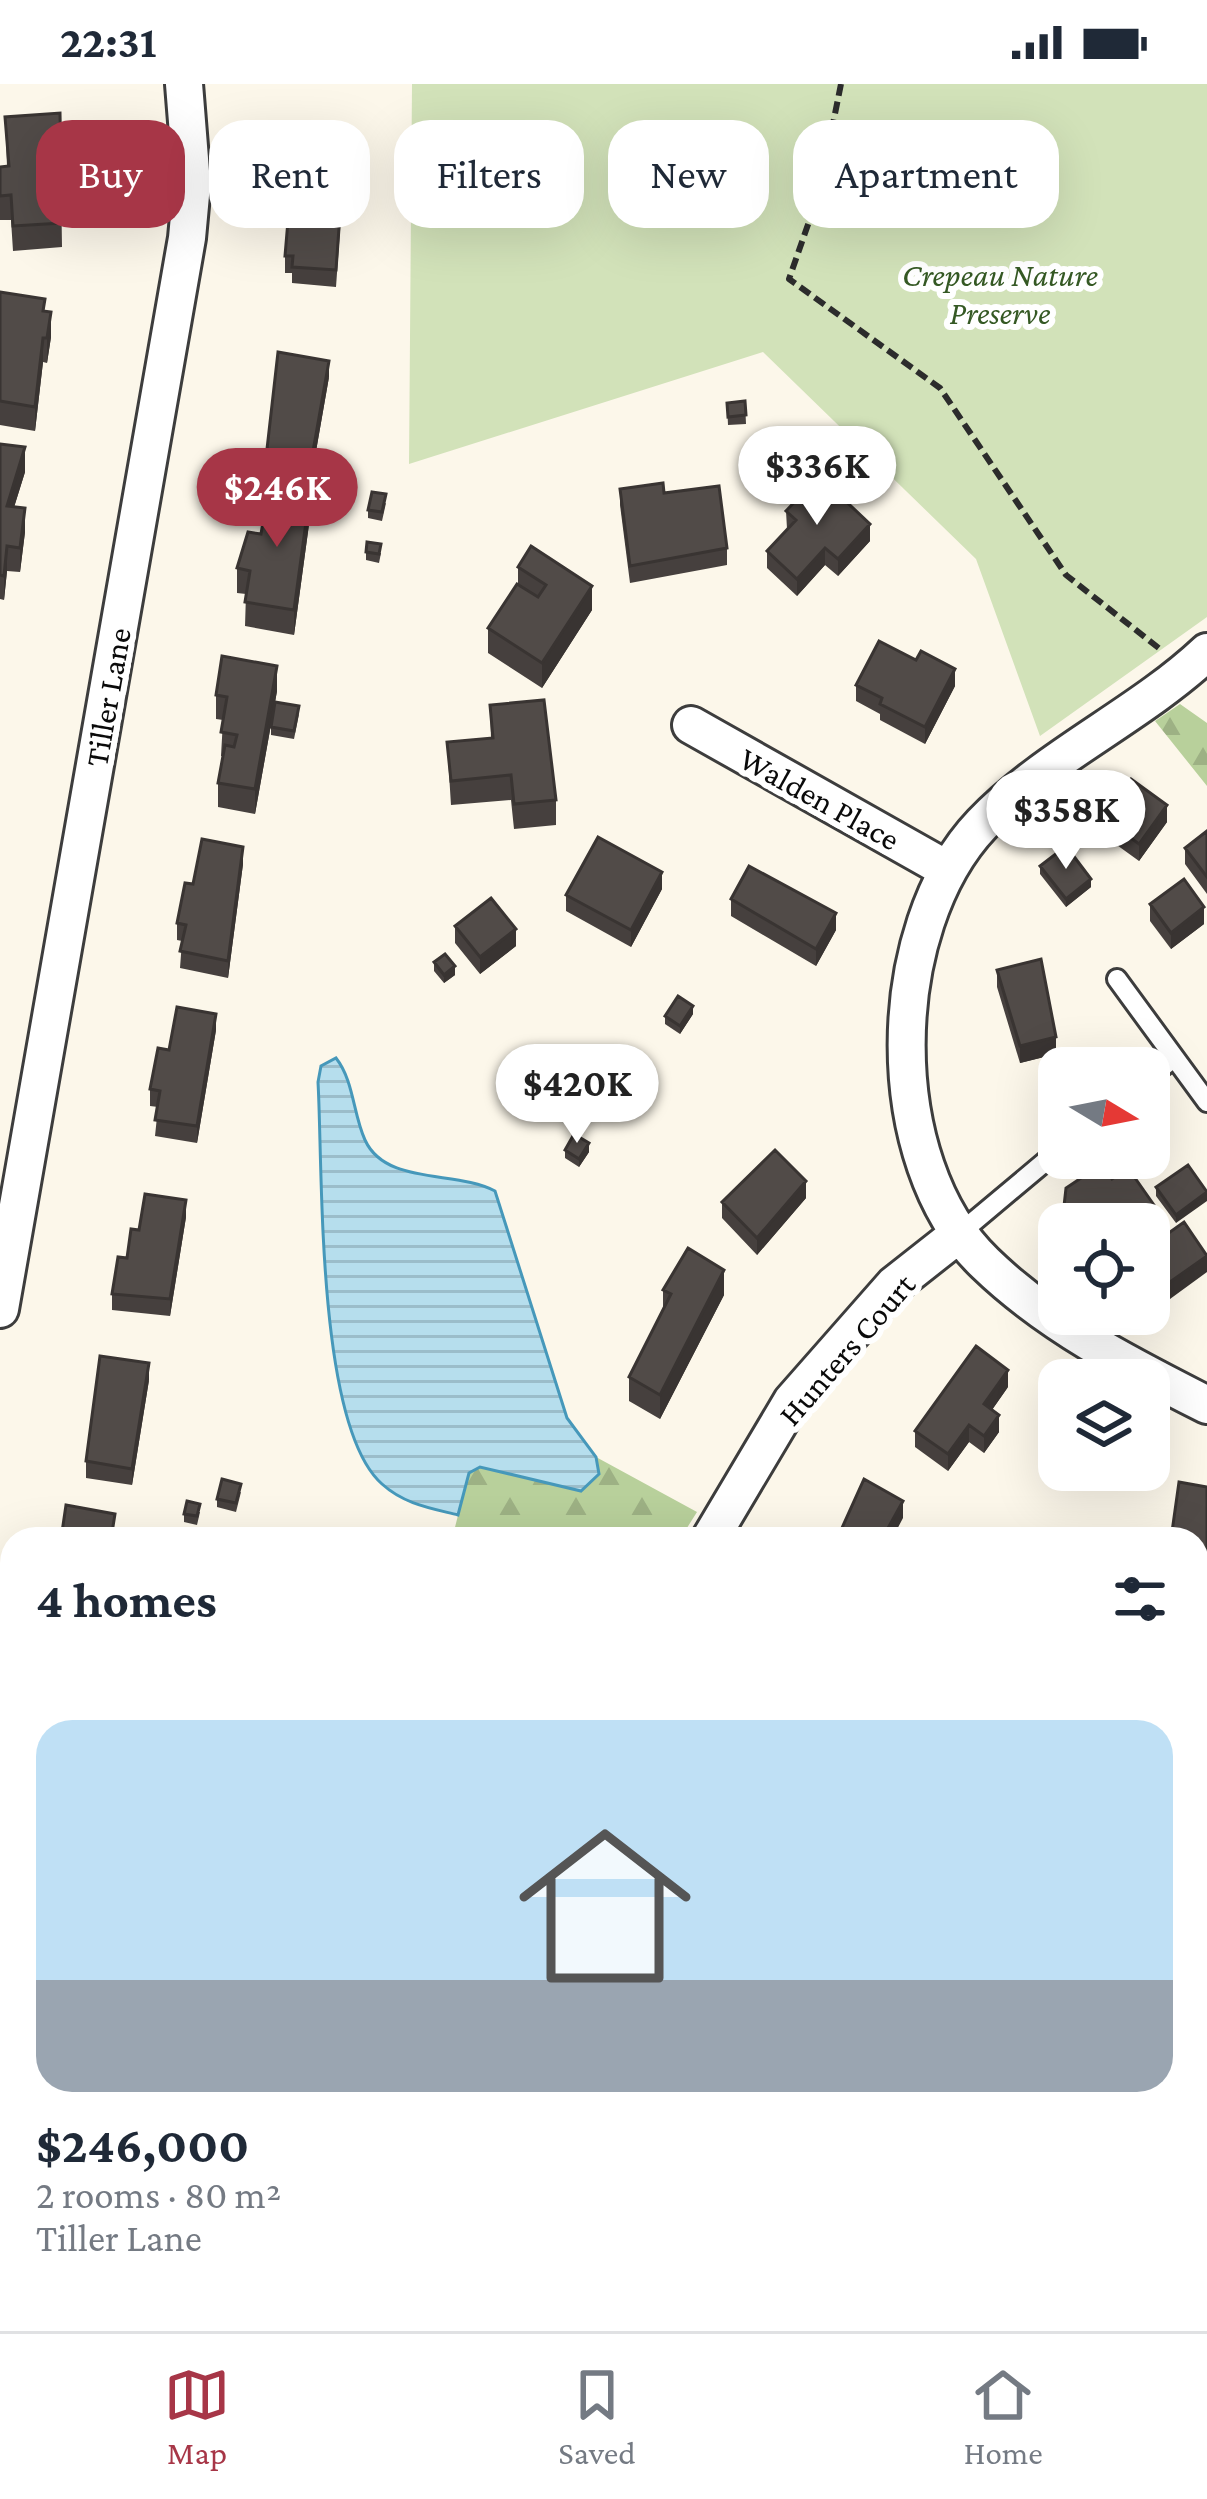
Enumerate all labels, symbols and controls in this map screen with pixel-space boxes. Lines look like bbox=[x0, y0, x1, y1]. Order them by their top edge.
text: 22:31 bbox=[60, 17, 157, 67]
chip: Buy bbox=[36, 120, 185, 228]
chip: Rent bbox=[209, 120, 370, 228]
chip: Filters bbox=[394, 120, 584, 228]
chip: New bbox=[608, 120, 769, 228]
chip: Apartment bbox=[793, 120, 1059, 228]
park label: Crepeau Nature Preserve bbox=[902, 256, 1098, 331]
pin: $336K bbox=[733, 426, 901, 528]
text: $336K bbox=[765, 443, 869, 486]
pin: $246K bbox=[193, 448, 361, 550]
text: $246K bbox=[224, 465, 330, 508]
street label: Tiller Lane bbox=[77, 625, 138, 769]
street label: Walden Place bbox=[733, 739, 906, 858]
pin: $358K bbox=[982, 770, 1150, 872]
text: $358K bbox=[1013, 787, 1119, 830]
pin: $420K bbox=[493, 1044, 661, 1146]
north arrow bbox=[1038, 1047, 1170, 1179]
map controls bbox=[1038, 1047, 1170, 1491]
text: $420K bbox=[523, 1061, 631, 1104]
button: locate bbox=[1038, 1203, 1170, 1335]
street label: Hunters Court bbox=[771, 1265, 923, 1433]
button: layers bbox=[1038, 1359, 1170, 1491]
icon: filters bbox=[1107, 1566, 1173, 1632]
text: 4 homes bbox=[36, 1571, 217, 1628]
icon: home bbox=[497, 1798, 713, 2014]
text: $246,000 bbox=[36, 2116, 249, 2173]
text: 2 rooms · 80 m² bbox=[36, 2173, 281, 2216]
text: Tiller Lane bbox=[36, 2216, 202, 2259]
tab: Map bbox=[164, 2362, 230, 2471]
tab: Saved bbox=[558, 2362, 636, 2471]
tab: Home bbox=[964, 2362, 1043, 2471]

